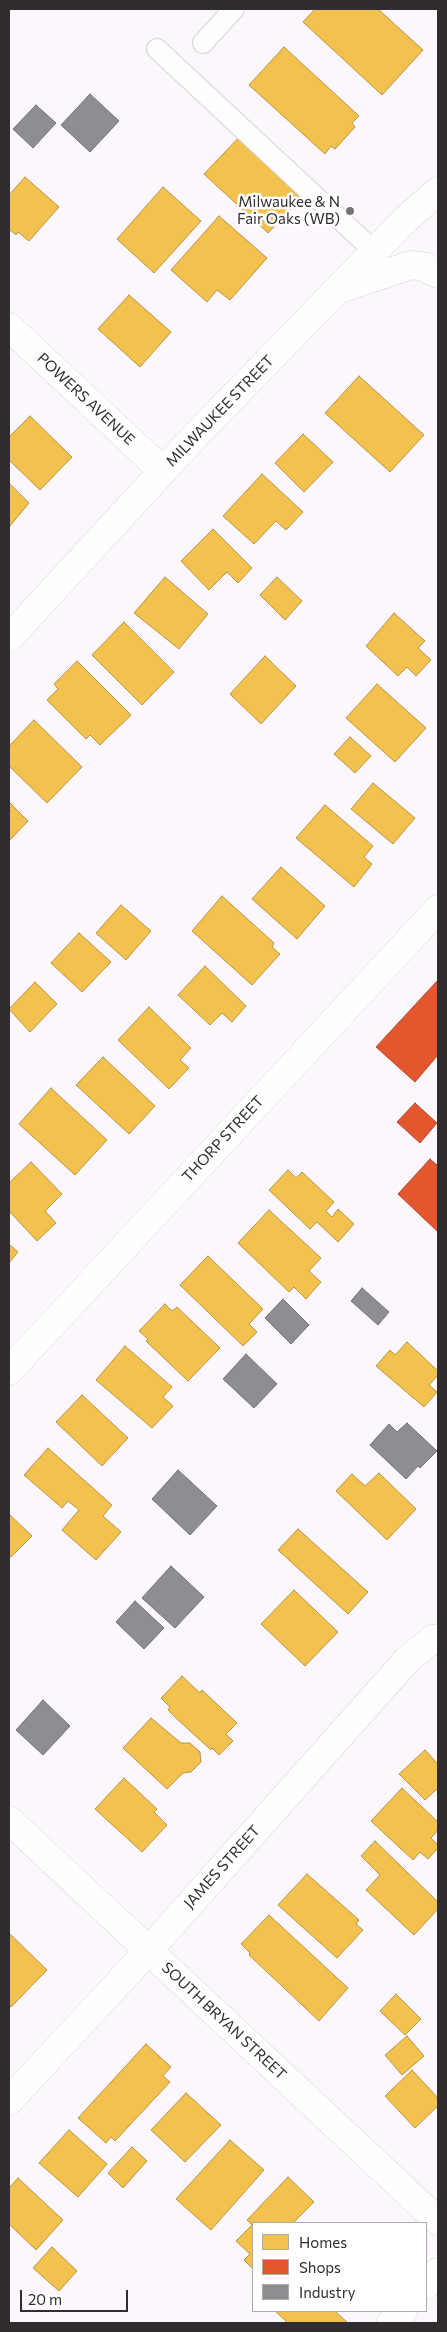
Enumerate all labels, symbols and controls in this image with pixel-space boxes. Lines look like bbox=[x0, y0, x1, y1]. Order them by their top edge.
place label: Milwaukee & N Fair Oaks (WB) bbox=[237, 193, 340, 228]
marker: Milwaukee & N Fair Oaks (WB) bbox=[344, 205, 356, 217]
street label: POWERS AVENUE bbox=[33, 349, 139, 449]
street label: MILWAUKEE STREET bbox=[162, 352, 278, 470]
street label: THORP STREET bbox=[179, 1092, 267, 1186]
street label: JAMES STREET bbox=[180, 1822, 264, 1912]
street label: SOUTH BRYAN STREET bbox=[158, 1959, 290, 2083]
legend bbox=[252, 2222, 427, 2312]
text: Homes bbox=[299, 2233, 347, 2251]
text: Shops bbox=[299, 2258, 341, 2276]
scale bar bbox=[22, 2280, 130, 2312]
text: Industry bbox=[299, 2283, 356, 2301]
text: 20 m bbox=[28, 2290, 62, 2308]

